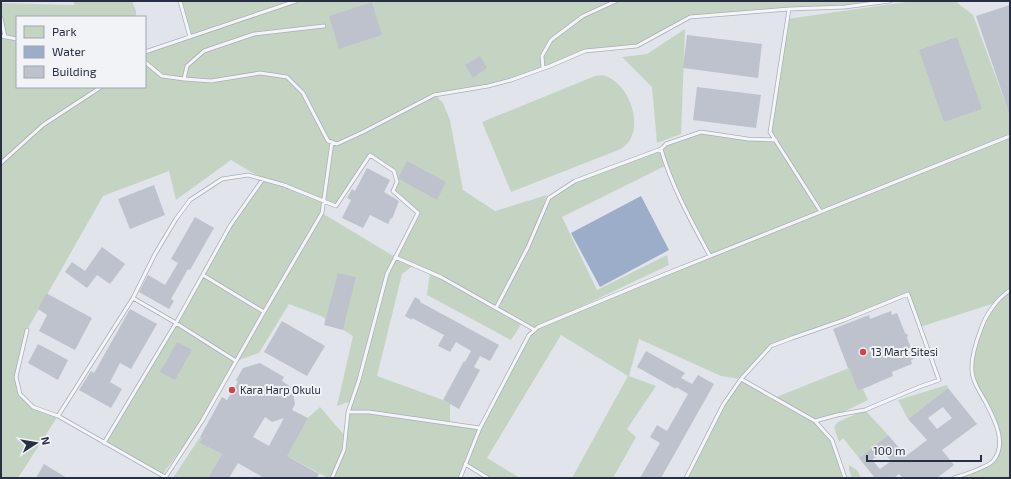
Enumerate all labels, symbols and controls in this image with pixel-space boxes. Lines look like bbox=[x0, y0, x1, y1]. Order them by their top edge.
legend bbox=[16, 16, 146, 88]
text: Park bbox=[52, 24, 77, 38]
text: Water bbox=[52, 44, 86, 58]
text: Building bbox=[52, 64, 97, 78]
place label: 13 Mart Sitesi bbox=[871, 345, 938, 358]
marker: 13 Mart Sitesi bbox=[858, 347, 868, 357]
place label: Kara Harp Okulu bbox=[240, 383, 321, 396]
marker: Kara Harp Okulu bbox=[227, 385, 237, 395]
north arrow bbox=[16, 423, 56, 463]
text: N bbox=[39, 436, 53, 446]
scale bar bbox=[867, 437, 981, 463]
text: 100 m bbox=[873, 443, 905, 457]

